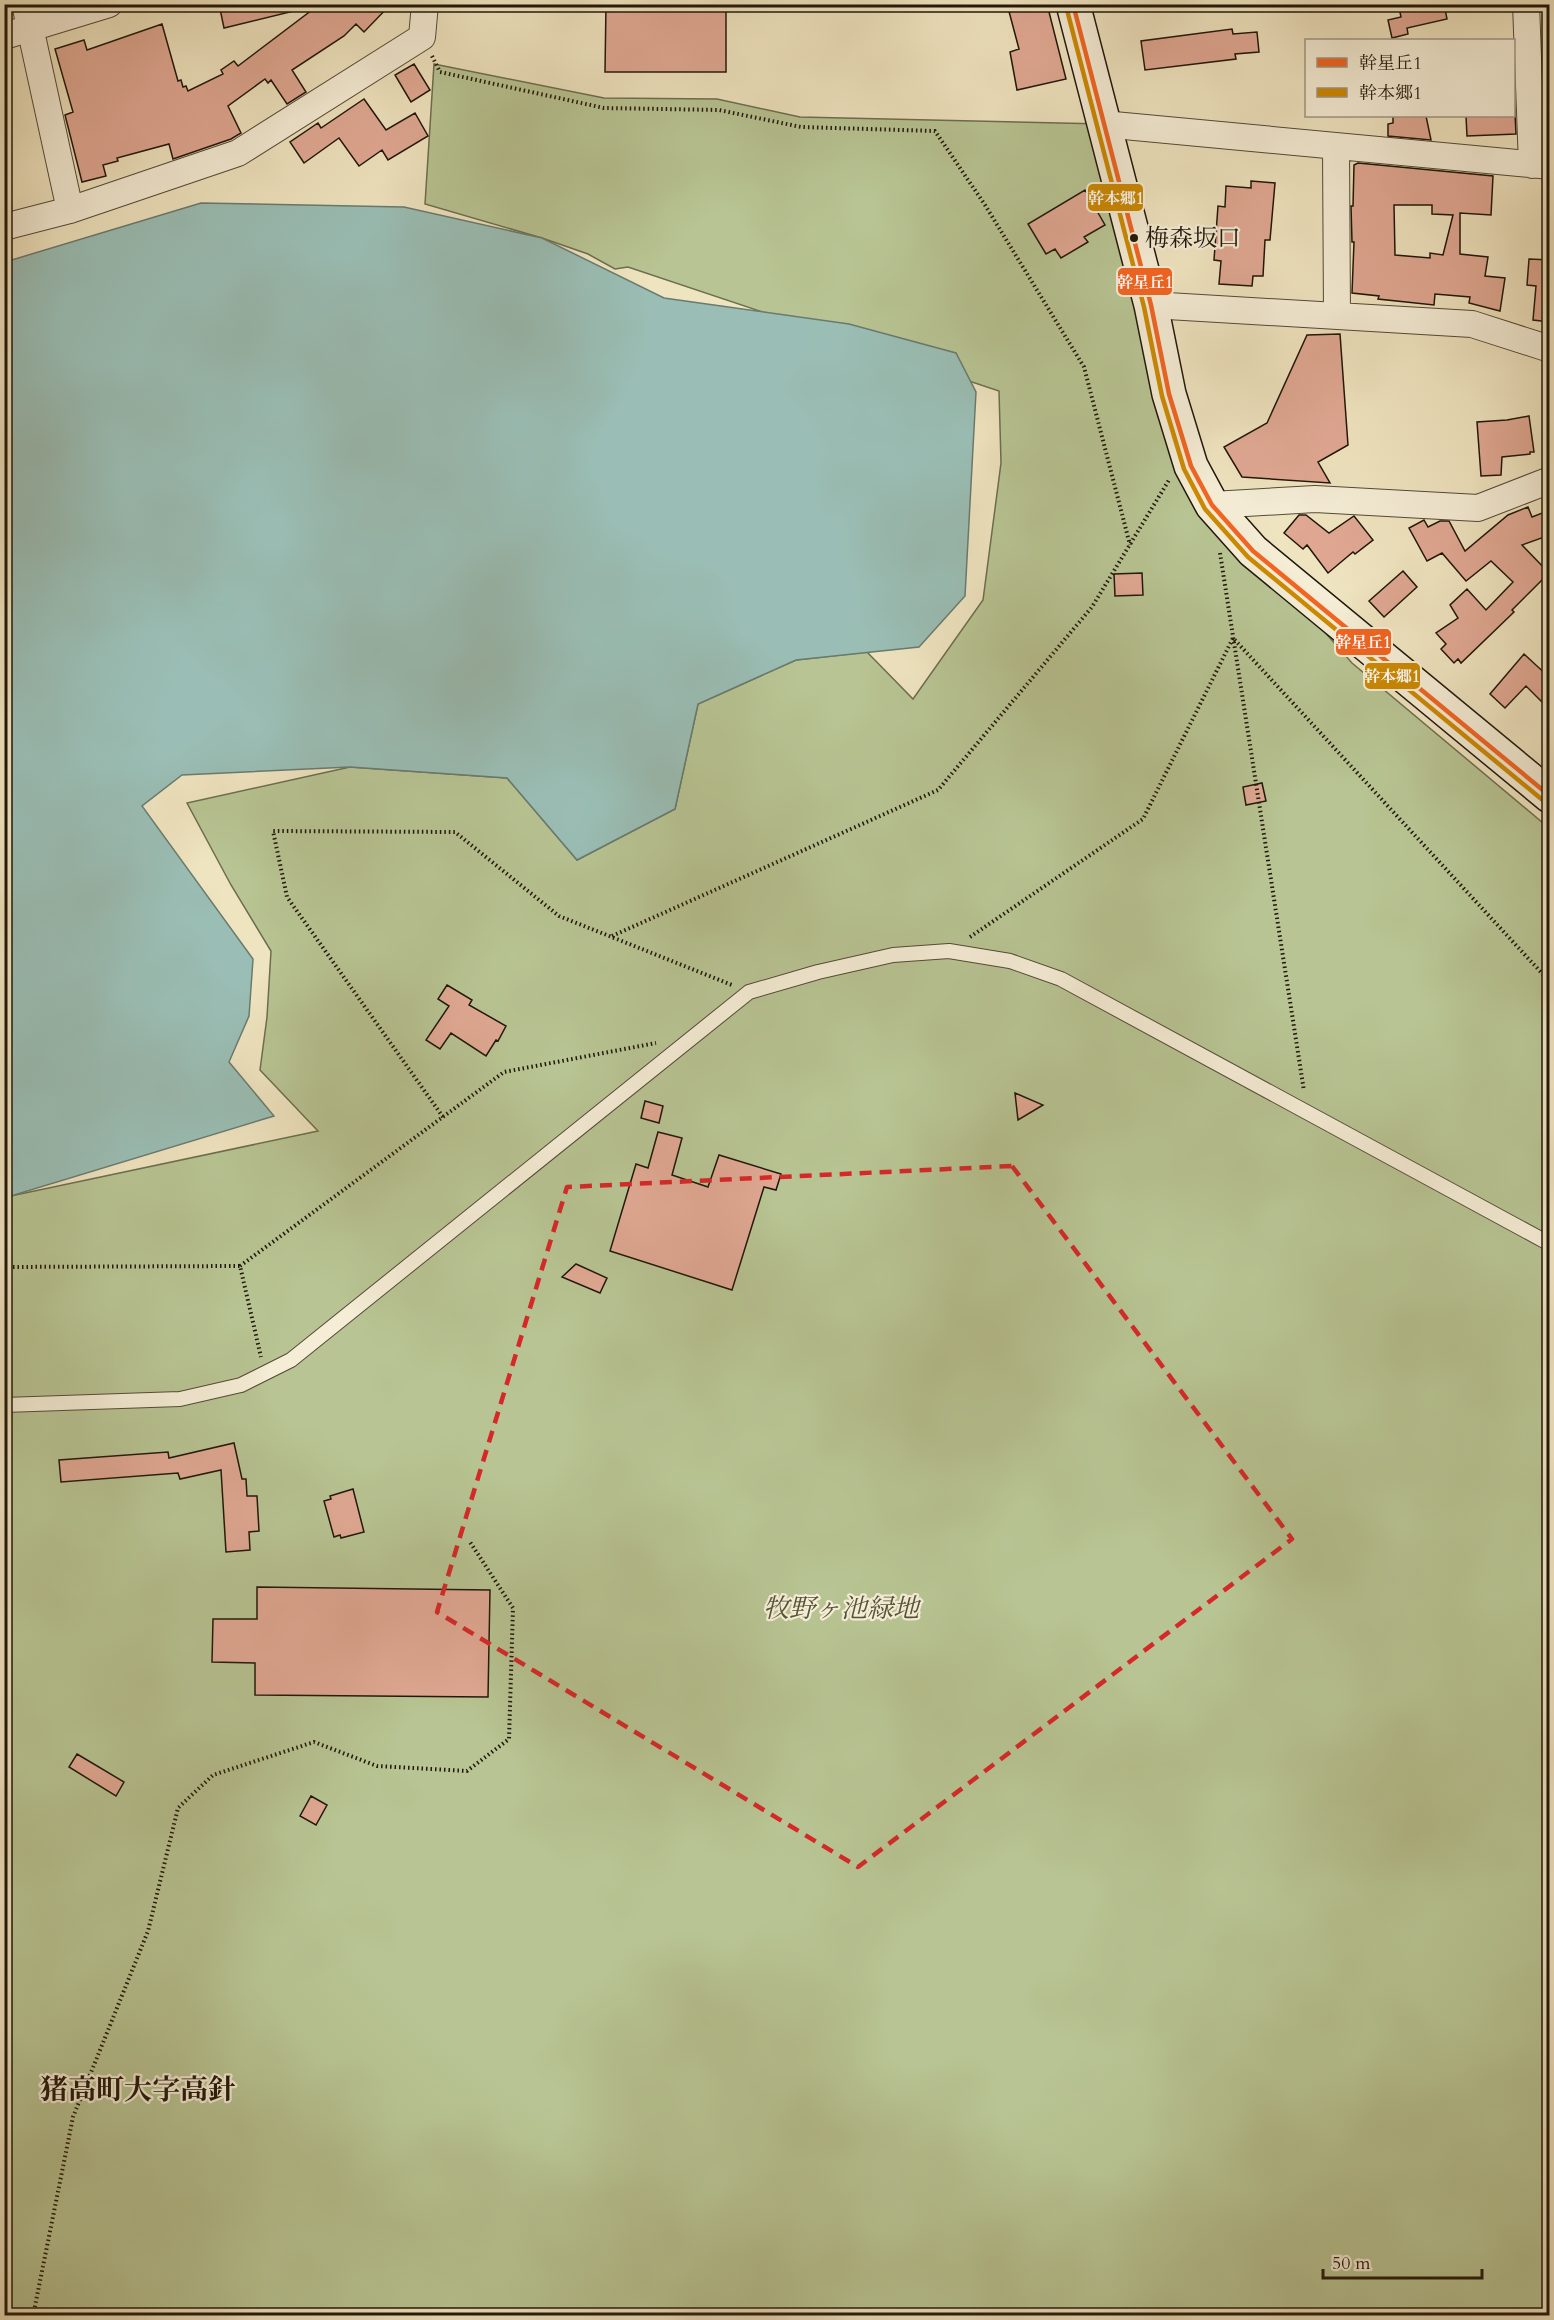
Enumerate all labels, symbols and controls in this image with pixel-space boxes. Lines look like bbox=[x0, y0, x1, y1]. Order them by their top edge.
legend bbox=[1305, 39, 1515, 117]
text: 幹星丘1 bbox=[1359, 51, 1422, 76]
text: 幹本郷1 bbox=[1359, 81, 1422, 106]
line badge: 幹本郷1 bbox=[1087, 183, 1144, 212]
text: 幹本郷1 bbox=[1088, 188, 1144, 210]
place label: 梅森坂口 bbox=[1145, 222, 1241, 255]
marker: 梅森坂口 bbox=[1128, 232, 1140, 244]
line badge: 幹星丘1 bbox=[1117, 267, 1173, 296]
text: 幹星丘1 bbox=[1117, 272, 1173, 294]
line badge: 幹星丘1 bbox=[1335, 628, 1392, 656]
text: 幹星丘1 bbox=[1335, 632, 1391, 654]
line badge: 幹本郷1 bbox=[1364, 662, 1421, 690]
text: 幹本郷1 bbox=[1364, 666, 1420, 688]
park label: 牧野ヶ池緑地 bbox=[763, 1591, 922, 1626]
district label: 猪高町大字高針 bbox=[40, 2071, 236, 2109]
scale bar bbox=[1323, 2242, 1482, 2280]
text: 50 m bbox=[1332, 2251, 1371, 2276]

